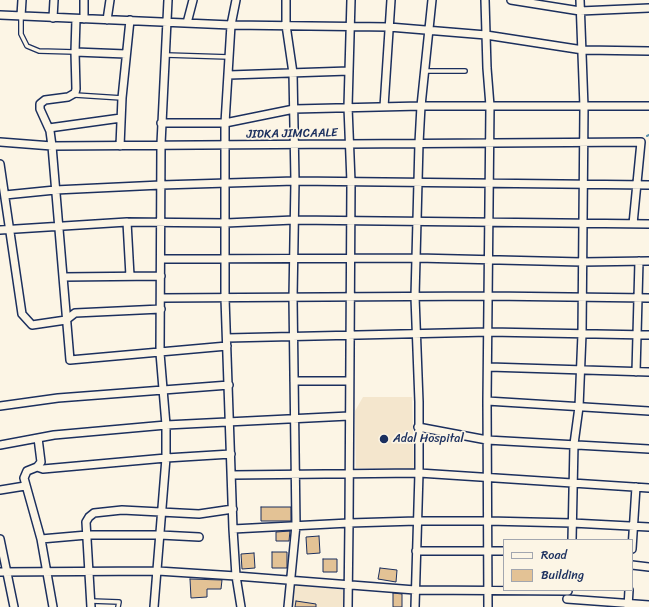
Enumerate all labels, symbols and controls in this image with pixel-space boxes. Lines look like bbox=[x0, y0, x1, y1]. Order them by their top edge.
street label: JIDKA JIMCAALE bbox=[246, 126, 338, 142]
place label: Adal Hospital bbox=[393, 432, 464, 446]
marker: Adal Hospital bbox=[378, 433, 390, 445]
legend bbox=[503, 539, 633, 591]
text: Road bbox=[541, 544, 567, 566]
text: Building bbox=[541, 564, 584, 586]

